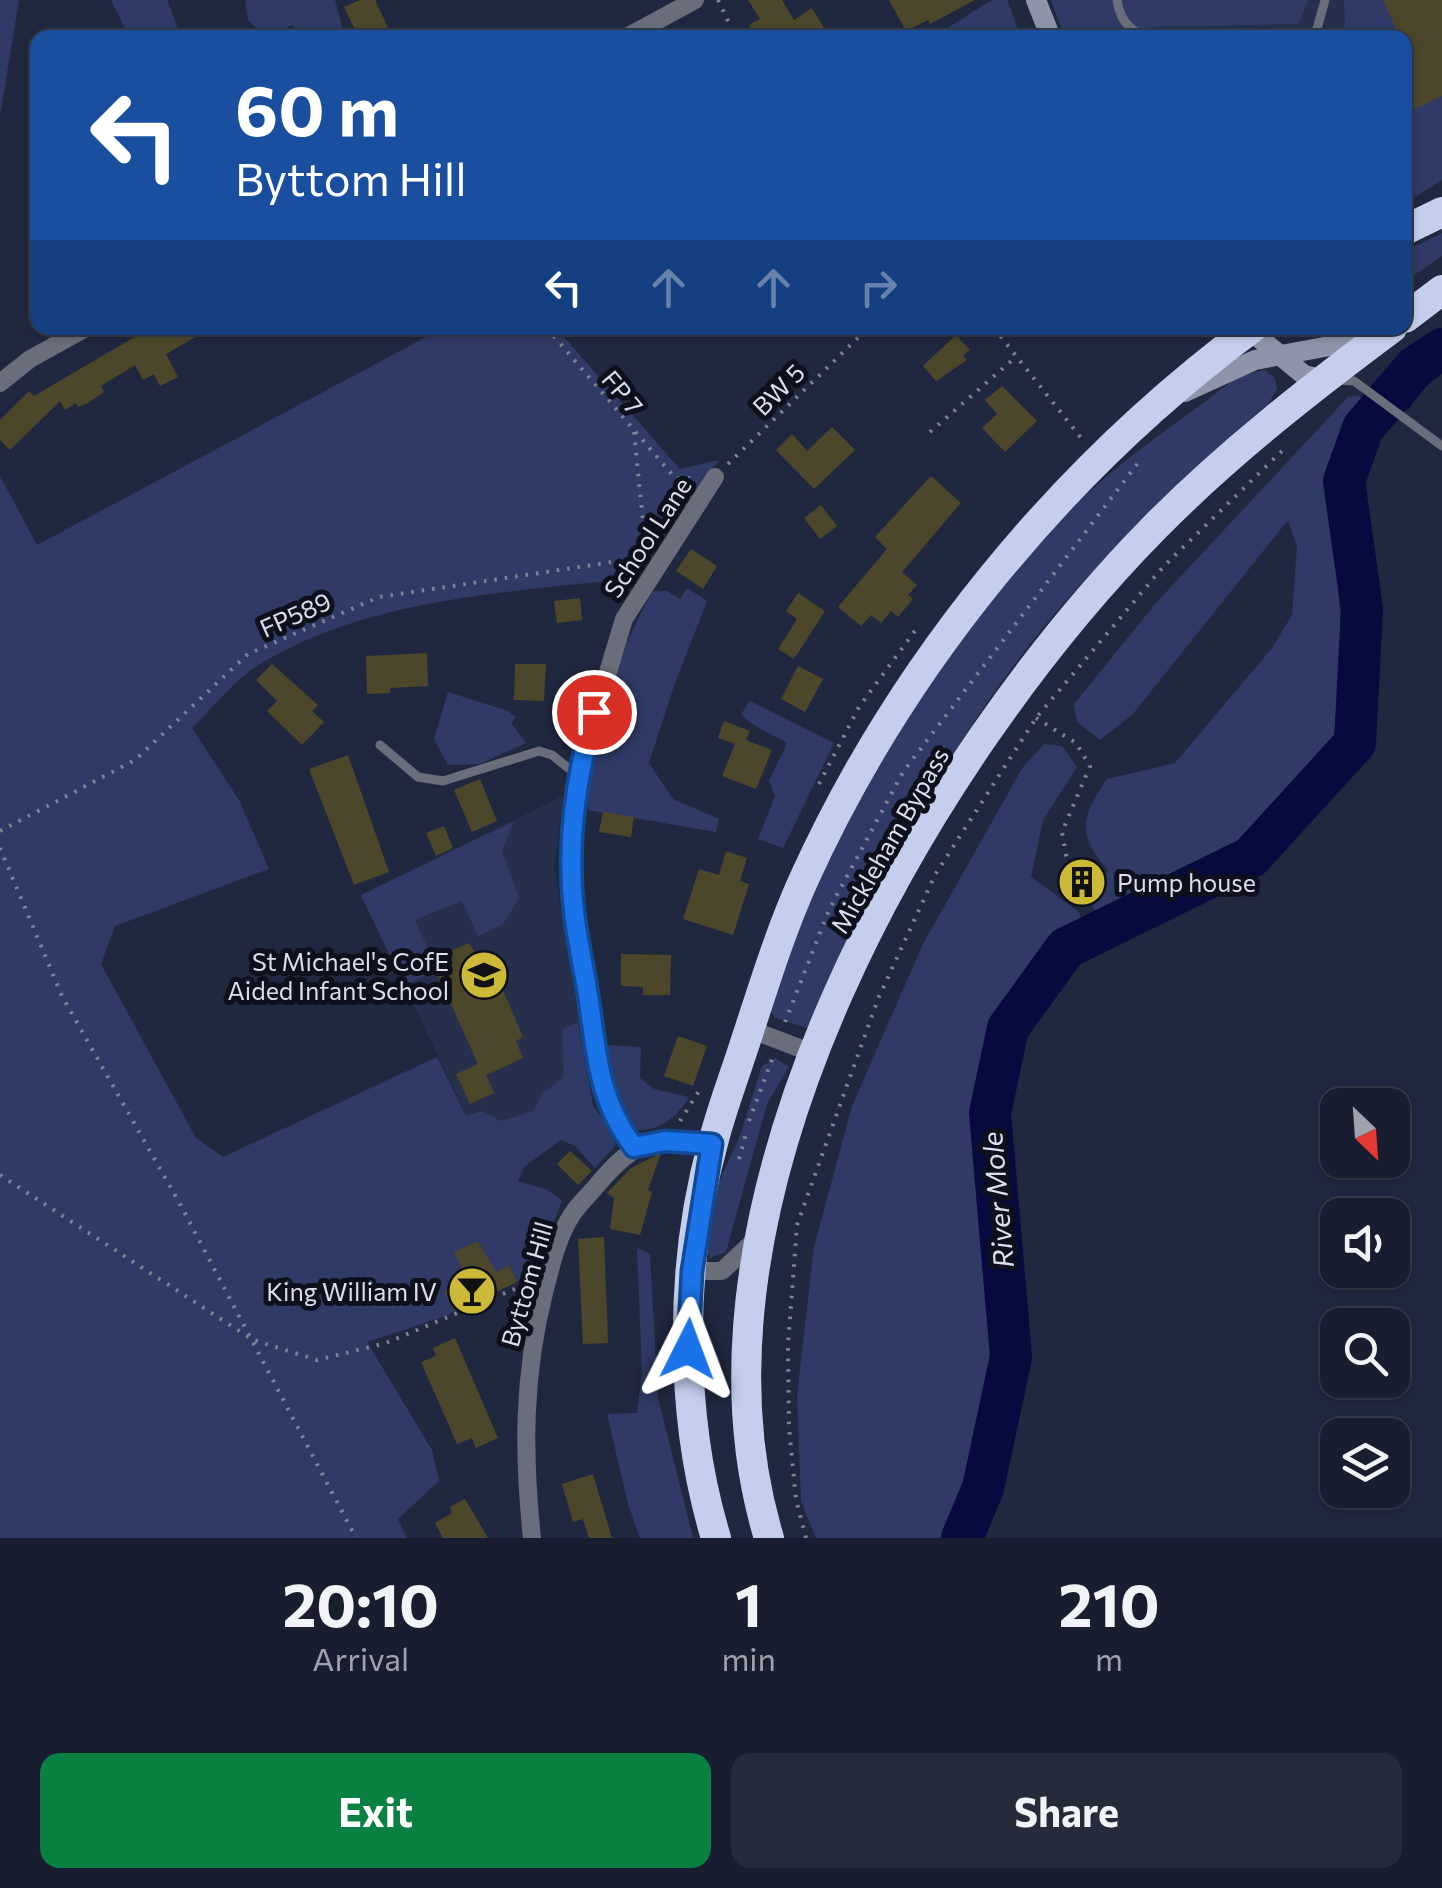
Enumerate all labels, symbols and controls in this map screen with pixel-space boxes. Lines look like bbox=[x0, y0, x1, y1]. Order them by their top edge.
text: 60 m bbox=[235, 65, 399, 150]
icon: left bbox=[70, 70, 200, 200]
text: Byttom Hill bbox=[235, 150, 467, 205]
icon: left bbox=[536, 260, 591, 315]
icon: ahead bbox=[641, 260, 696, 315]
icon: ahead bbox=[746, 260, 801, 315]
icon: right bbox=[851, 260, 906, 315]
street label: BW 5 bbox=[746, 357, 810, 421]
street label: FP 7 bbox=[596, 364, 650, 420]
street label: School Lane bbox=[597, 471, 697, 603]
street label: FP589 bbox=[255, 585, 335, 643]
pin bbox=[552, 670, 637, 755]
icon: arrive bbox=[567, 685, 622, 740]
street label: Mickleham Bypass bbox=[824, 742, 954, 938]
building icon: Pump house bbox=[1056, 856, 1108, 908]
place label: Pump house bbox=[1117, 867, 1256, 897]
place label: St Michael's CofE Aided Infant School bbox=[228, 946, 449, 1005]
school or university icon: St Michael's CofE Aided Infant School bbox=[458, 949, 510, 1001]
north arrow bbox=[1320, 1088, 1410, 1178]
map controls bbox=[1320, 1088, 1410, 1508]
water label: River Mole bbox=[974, 1130, 1020, 1270]
button: sound bbox=[1320, 1198, 1410, 1288]
street label: Byttom Hill bbox=[494, 1218, 558, 1350]
bar icon: King William IV bbox=[446, 1265, 498, 1317]
place label: King William IV bbox=[266, 1276, 437, 1306]
position arrow bbox=[636, 1297, 740, 1401]
button: search bbox=[1320, 1308, 1410, 1398]
button: layers bbox=[1320, 1418, 1410, 1508]
text: 20:10 bbox=[282, 1566, 439, 1639]
text: 1 bbox=[735, 1566, 762, 1639]
text: 210 bbox=[1058, 1566, 1160, 1639]
text: Arrival bbox=[312, 1638, 409, 1678]
text: min bbox=[721, 1638, 776, 1678]
text: m bbox=[1095, 1638, 1123, 1678]
button: Exit bbox=[40, 1753, 711, 1868]
button: Share bbox=[731, 1753, 1402, 1868]

